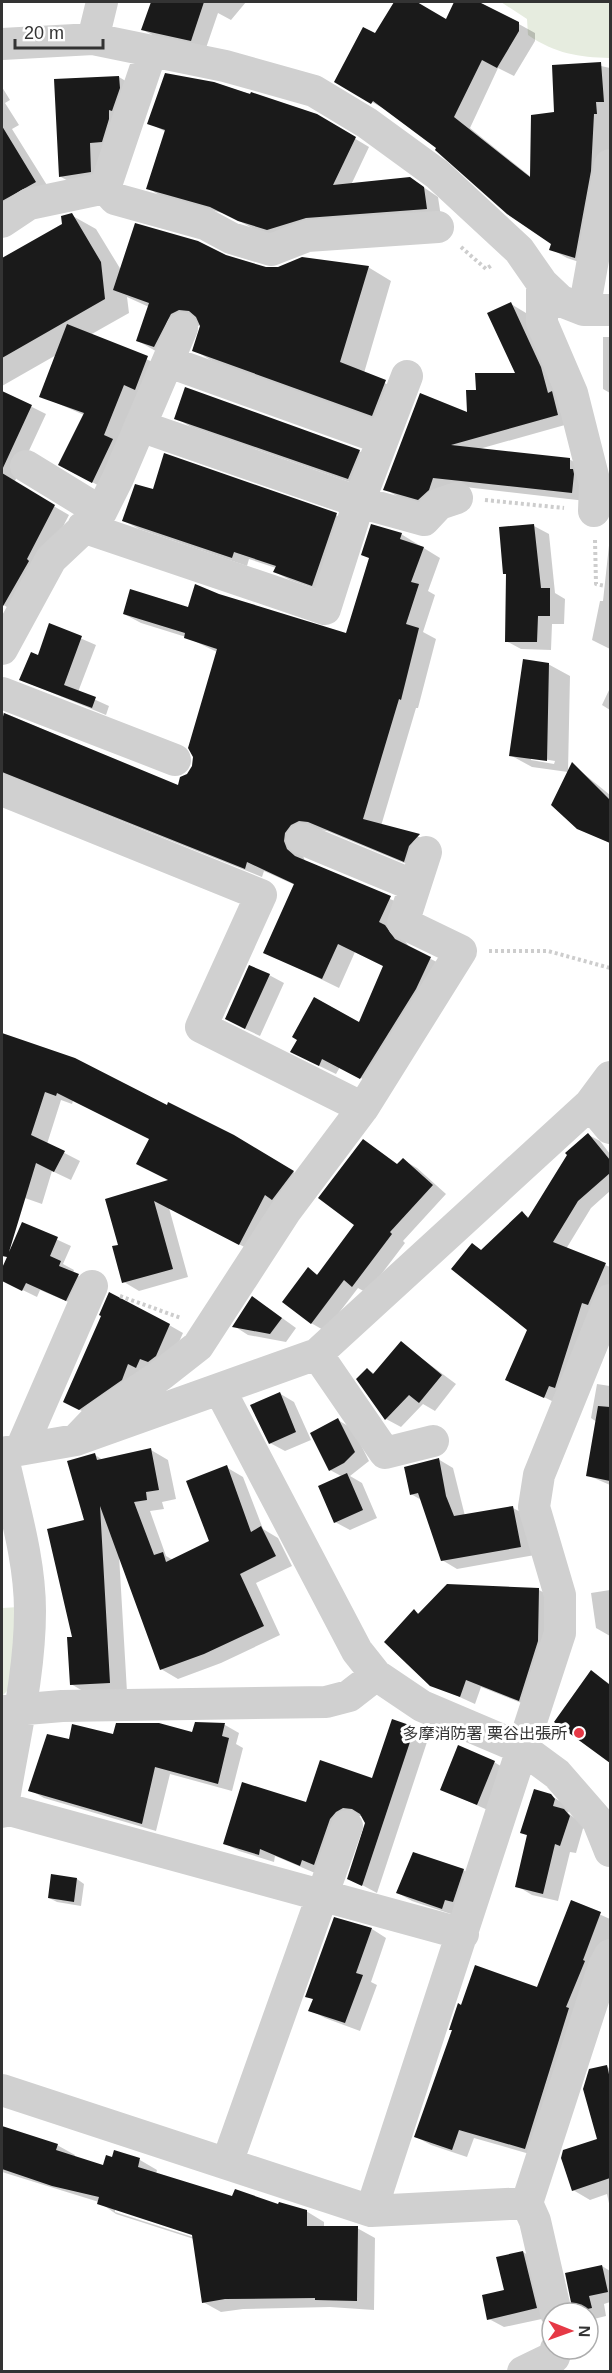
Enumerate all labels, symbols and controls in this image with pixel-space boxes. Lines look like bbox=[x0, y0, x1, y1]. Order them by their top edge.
scale bar bbox=[15, 12, 104, 50]
text: 20 m bbox=[24, 23, 64, 43]
place label: 多摩消防署 栗谷出張所 bbox=[403, 1725, 567, 1742]
marker: 多摩消防署 栗谷出張所 bbox=[572, 1726, 586, 1740]
north arrow bbox=[540, 2301, 600, 2361]
text: N bbox=[576, 2325, 593, 2337]

